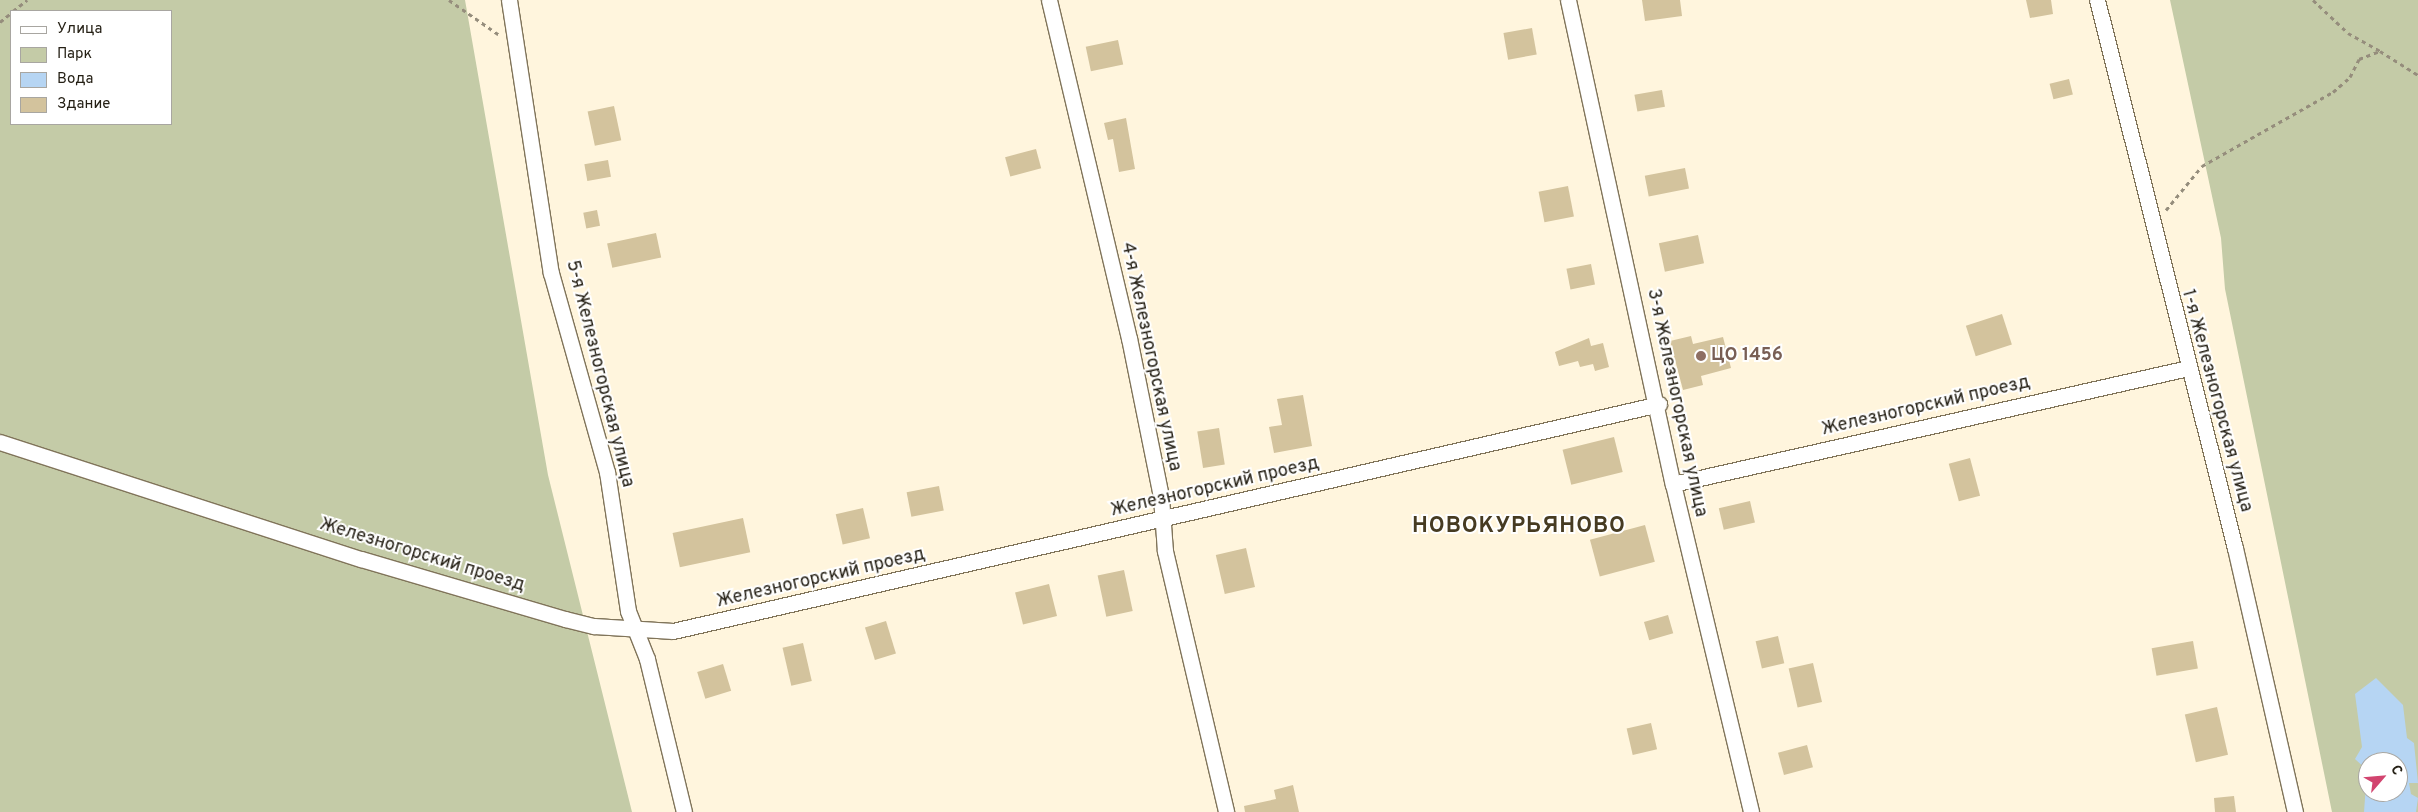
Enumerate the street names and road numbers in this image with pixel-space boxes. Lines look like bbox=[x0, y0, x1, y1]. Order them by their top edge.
street label: 4-я Железногорская улица bbox=[1115, 241, 1185, 473]
street label: 5-я Железногорская улица bbox=[560, 258, 638, 490]
street label: 3-я Железногорская улица bbox=[1641, 287, 1711, 519]
street label: 1-я Железногорская улица bbox=[2176, 287, 2256, 515]
street label: Железногорский проезд bbox=[1820, 372, 2032, 442]
street label: Железногорский проезд bbox=[1109, 453, 1321, 523]
street label: Железногорский проезд bbox=[317, 515, 527, 597]
street label: Железногорский проезд bbox=[715, 544, 927, 614]

